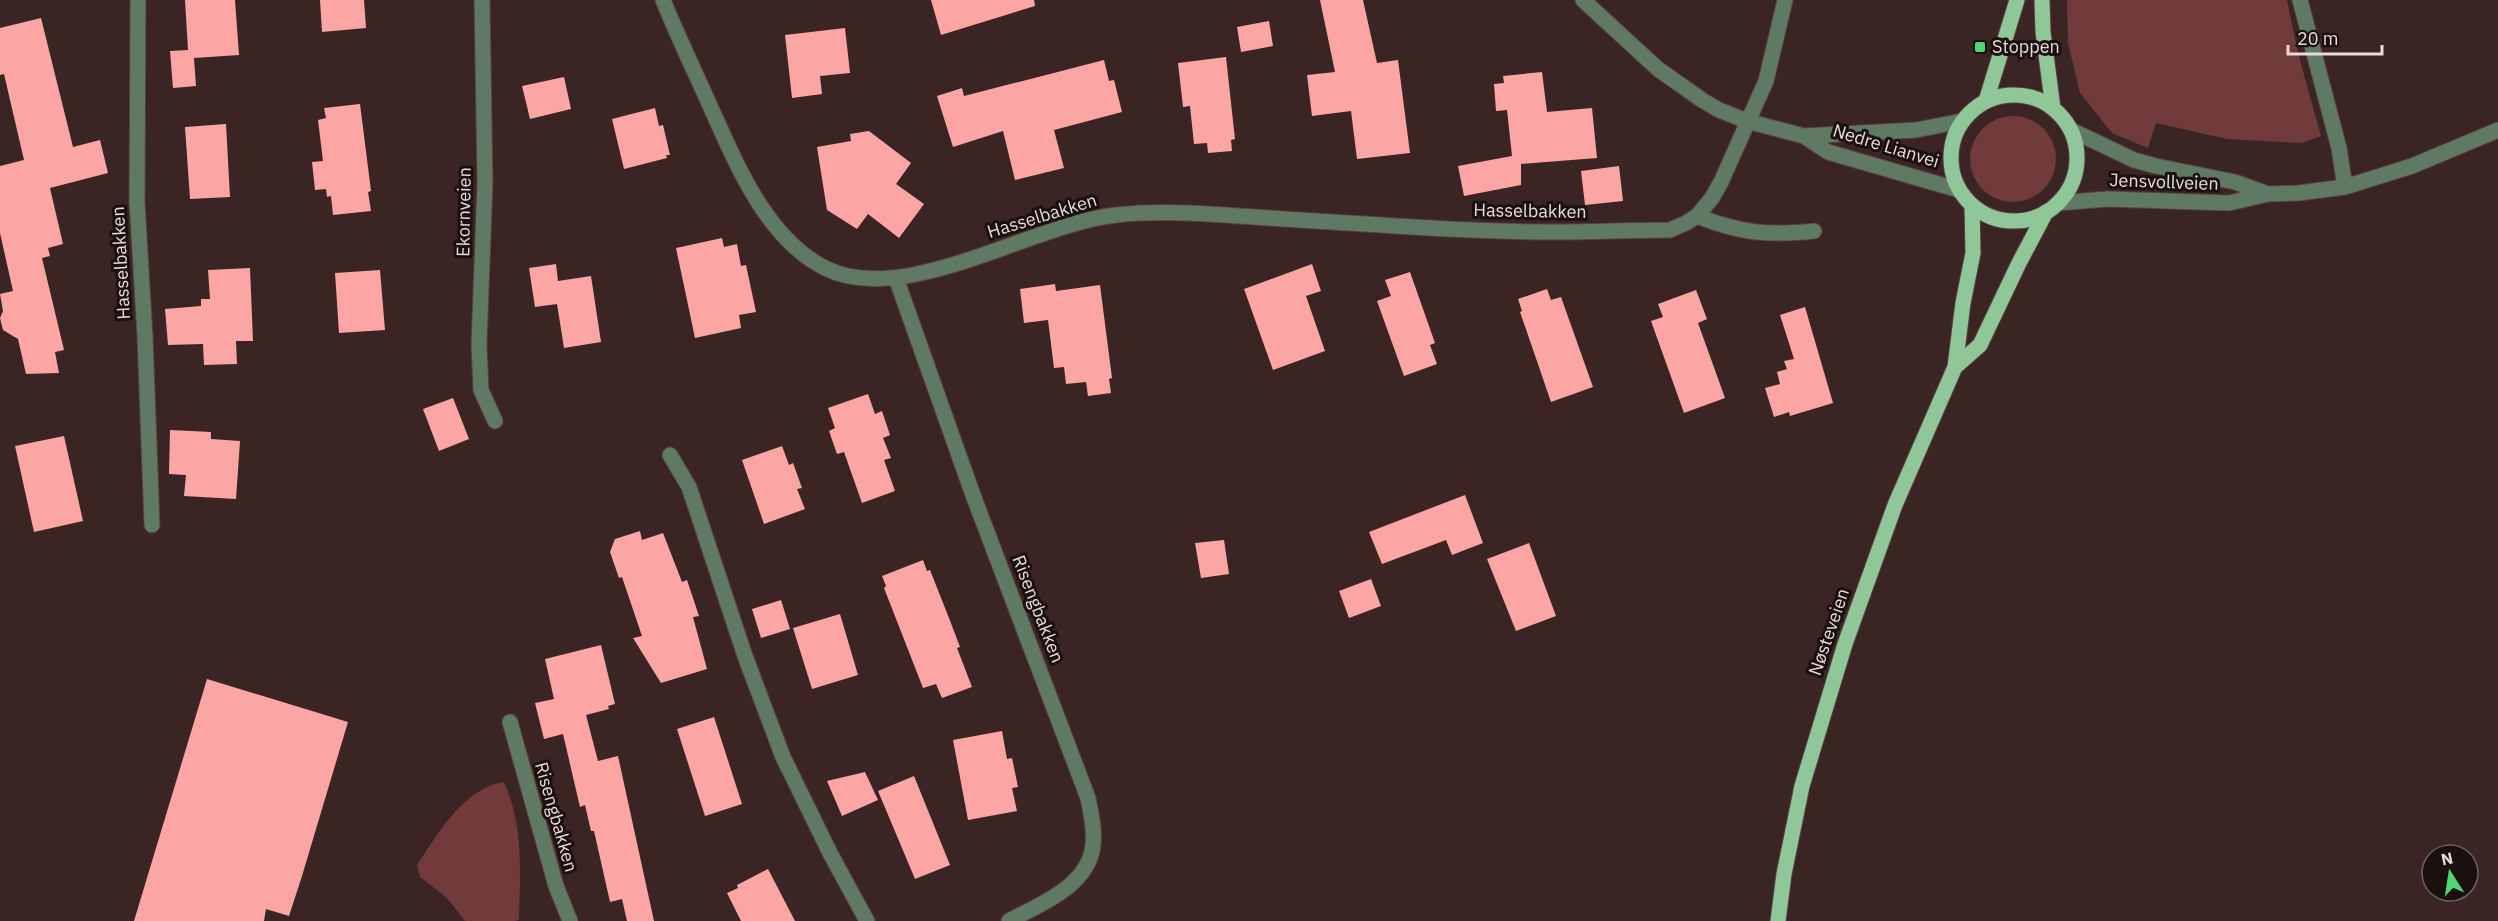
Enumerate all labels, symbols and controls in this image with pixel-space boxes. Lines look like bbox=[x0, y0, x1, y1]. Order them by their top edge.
scale bar bbox=[2288, 18, 2382, 56]
text: 20 m bbox=[2297, 27, 2339, 50]
place label: Stoppen bbox=[1992, 35, 2060, 58]
marker: Stoppen bbox=[1973, 40, 1987, 54]
street label: Nedre Lianvei bbox=[1830, 118, 1942, 173]
street label: Ekornveien bbox=[451, 167, 476, 257]
street label: Jensvollveien bbox=[2109, 168, 2219, 195]
street label: Hasselbakken bbox=[984, 188, 1099, 243]
street label: Hasselbakken bbox=[1473, 198, 1587, 223]
street label: Hasselbakken bbox=[106, 206, 135, 320]
street label: Risengbakken bbox=[1007, 552, 1069, 666]
street label: Nøsteveien bbox=[1803, 585, 1854, 678]
street label: Risengbakken bbox=[530, 759, 583, 874]
north arrow bbox=[2420, 843, 2480, 903]
text: N bbox=[2439, 847, 2455, 869]

